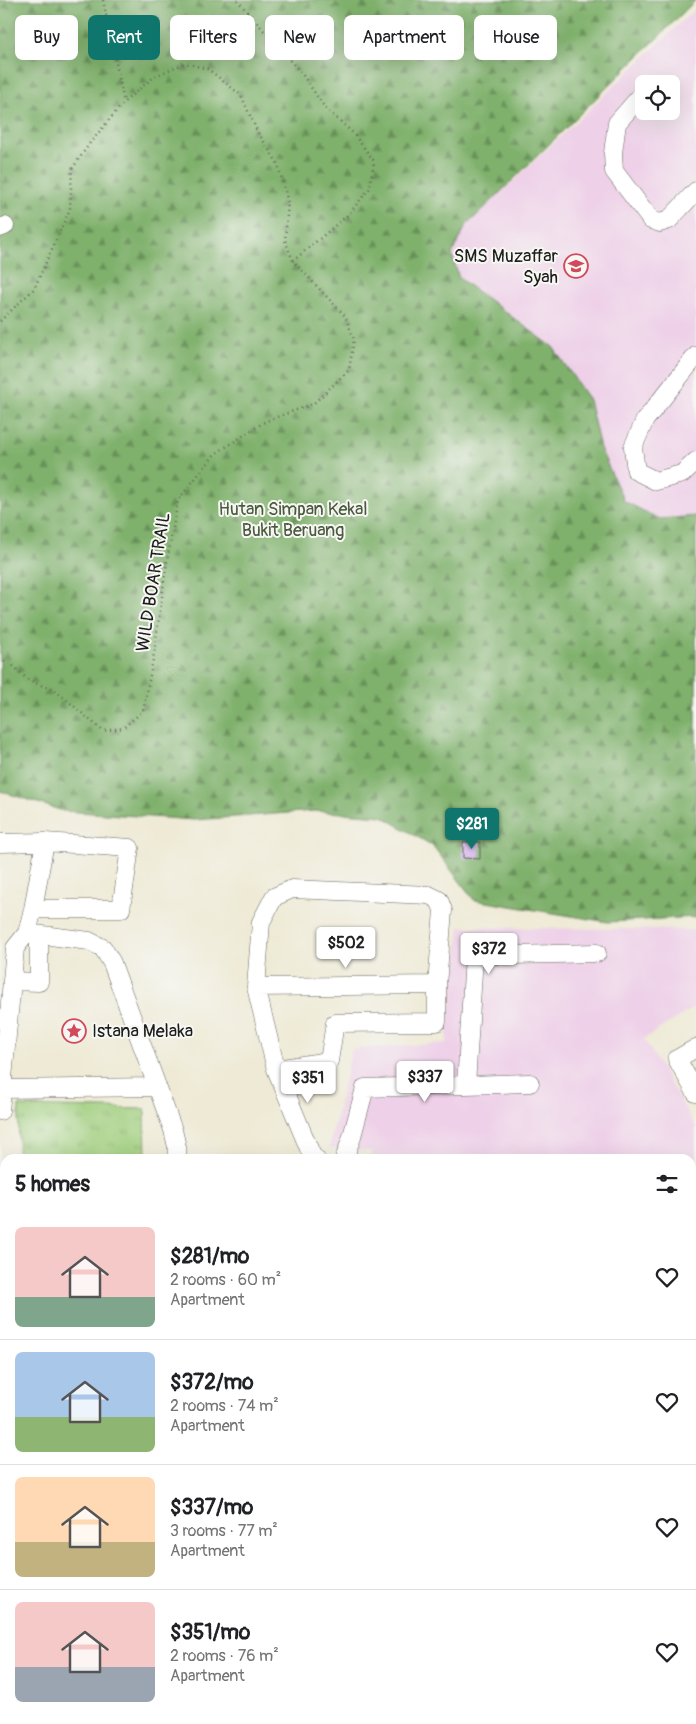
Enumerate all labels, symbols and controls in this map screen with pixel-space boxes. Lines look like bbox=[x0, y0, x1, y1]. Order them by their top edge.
chip: Buy bbox=[15, 15, 78, 60]
chip: Rent bbox=[88, 15, 160, 60]
chip: Filters bbox=[170, 15, 255, 60]
chip: New bbox=[265, 15, 334, 60]
chip: Apartment bbox=[344, 15, 464, 60]
chip: House bbox=[474, 15, 557, 60]
map controls bbox=[635, 75, 680, 120]
button: locate bbox=[635, 75, 680, 120]
place label: SMS Muzaffar Syah bbox=[454, 245, 559, 289]
school or university icon: SMS Muzaffar Syah bbox=[563, 253, 589, 279]
park label: Hutan Simpan Kekal Bukit Beruang bbox=[218, 498, 368, 542]
street label: WILD BOAR TRAIL bbox=[131, 511, 176, 653]
pin: $281 bbox=[442, 808, 502, 850]
text: $281 bbox=[456, 814, 488, 834]
pin: $502 bbox=[316, 926, 376, 969]
pin: $372 bbox=[459, 932, 519, 975]
text: $502 bbox=[327, 933, 365, 953]
text: $372 bbox=[471, 939, 507, 959]
place icon: Istana Melaka bbox=[61, 1018, 87, 1044]
place label: Istana Melaka bbox=[92, 1020, 193, 1043]
pin: $337 bbox=[395, 1060, 455, 1103]
pin: $351 bbox=[278, 1062, 338, 1104]
text: $337 bbox=[408, 1067, 443, 1087]
text: $351 bbox=[292, 1068, 324, 1088]
icon: filters bbox=[653, 1170, 681, 1198]
text: 5 homes bbox=[15, 1171, 90, 1198]
text: $281/mo bbox=[170, 1243, 249, 1270]
icon: home bbox=[55, 1247, 115, 1307]
icon: heart bbox=[653, 1263, 681, 1291]
text: 2 rooms · 60 m² bbox=[170, 1270, 281, 1290]
text: Apartment bbox=[170, 1290, 245, 1310]
text: $372/mo bbox=[170, 1369, 253, 1396]
icon: home bbox=[55, 1372, 115, 1432]
icon: heart bbox=[653, 1388, 681, 1416]
text: 2 rooms · 74 m² bbox=[170, 1396, 279, 1416]
text: Apartment bbox=[170, 1416, 245, 1436]
text: $337/mo bbox=[170, 1494, 253, 1521]
icon: home bbox=[55, 1497, 115, 1557]
icon: heart bbox=[653, 1513, 681, 1541]
text: 3 rooms · 77 m² bbox=[170, 1521, 278, 1541]
text: Apartment bbox=[170, 1541, 245, 1561]
text: $351/mo bbox=[170, 1619, 250, 1646]
icon: home bbox=[55, 1622, 115, 1682]
icon: heart bbox=[653, 1638, 681, 1666]
text: 2 rooms · 76 m² bbox=[170, 1646, 279, 1666]
text: Apartment bbox=[170, 1666, 245, 1686]

